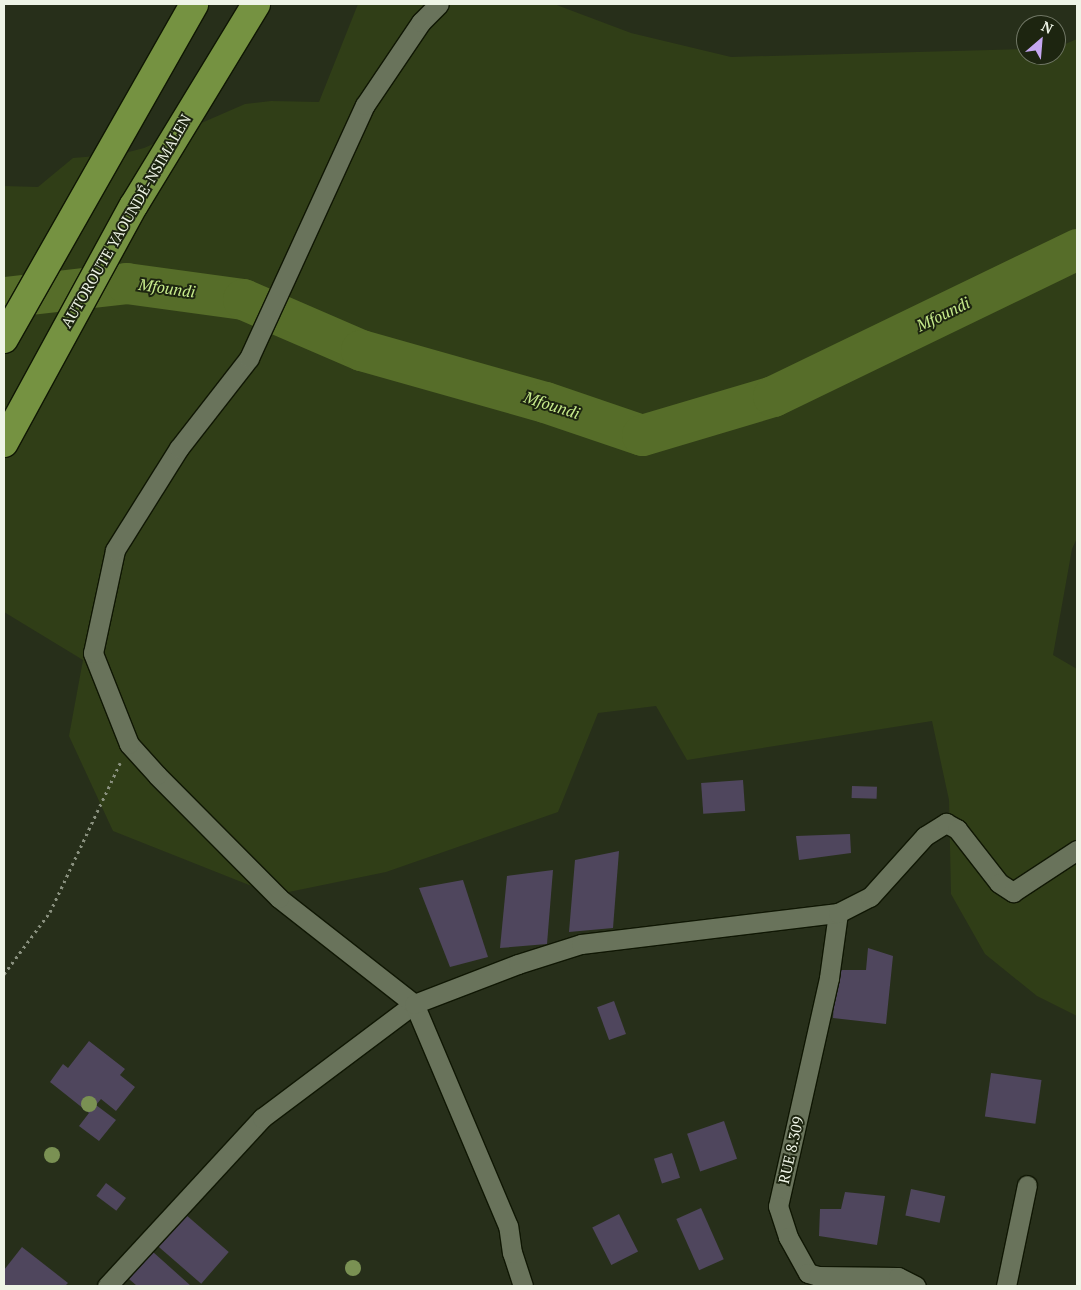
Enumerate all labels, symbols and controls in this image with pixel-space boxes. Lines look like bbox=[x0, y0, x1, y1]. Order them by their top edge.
north arrow bbox=[1016, 15, 1066, 65]
text: N bbox=[1039, 16, 1057, 38]
street label: AUTOROUTE YAOUNDÉ-NSIMALEN bbox=[57, 111, 195, 331]
water label: Mfoundi bbox=[137, 275, 197, 301]
water label: Mfoundi bbox=[913, 293, 973, 335]
water label: Mfoundi bbox=[522, 387, 582, 423]
street label: RUE 8.309 bbox=[775, 1115, 807, 1185]

